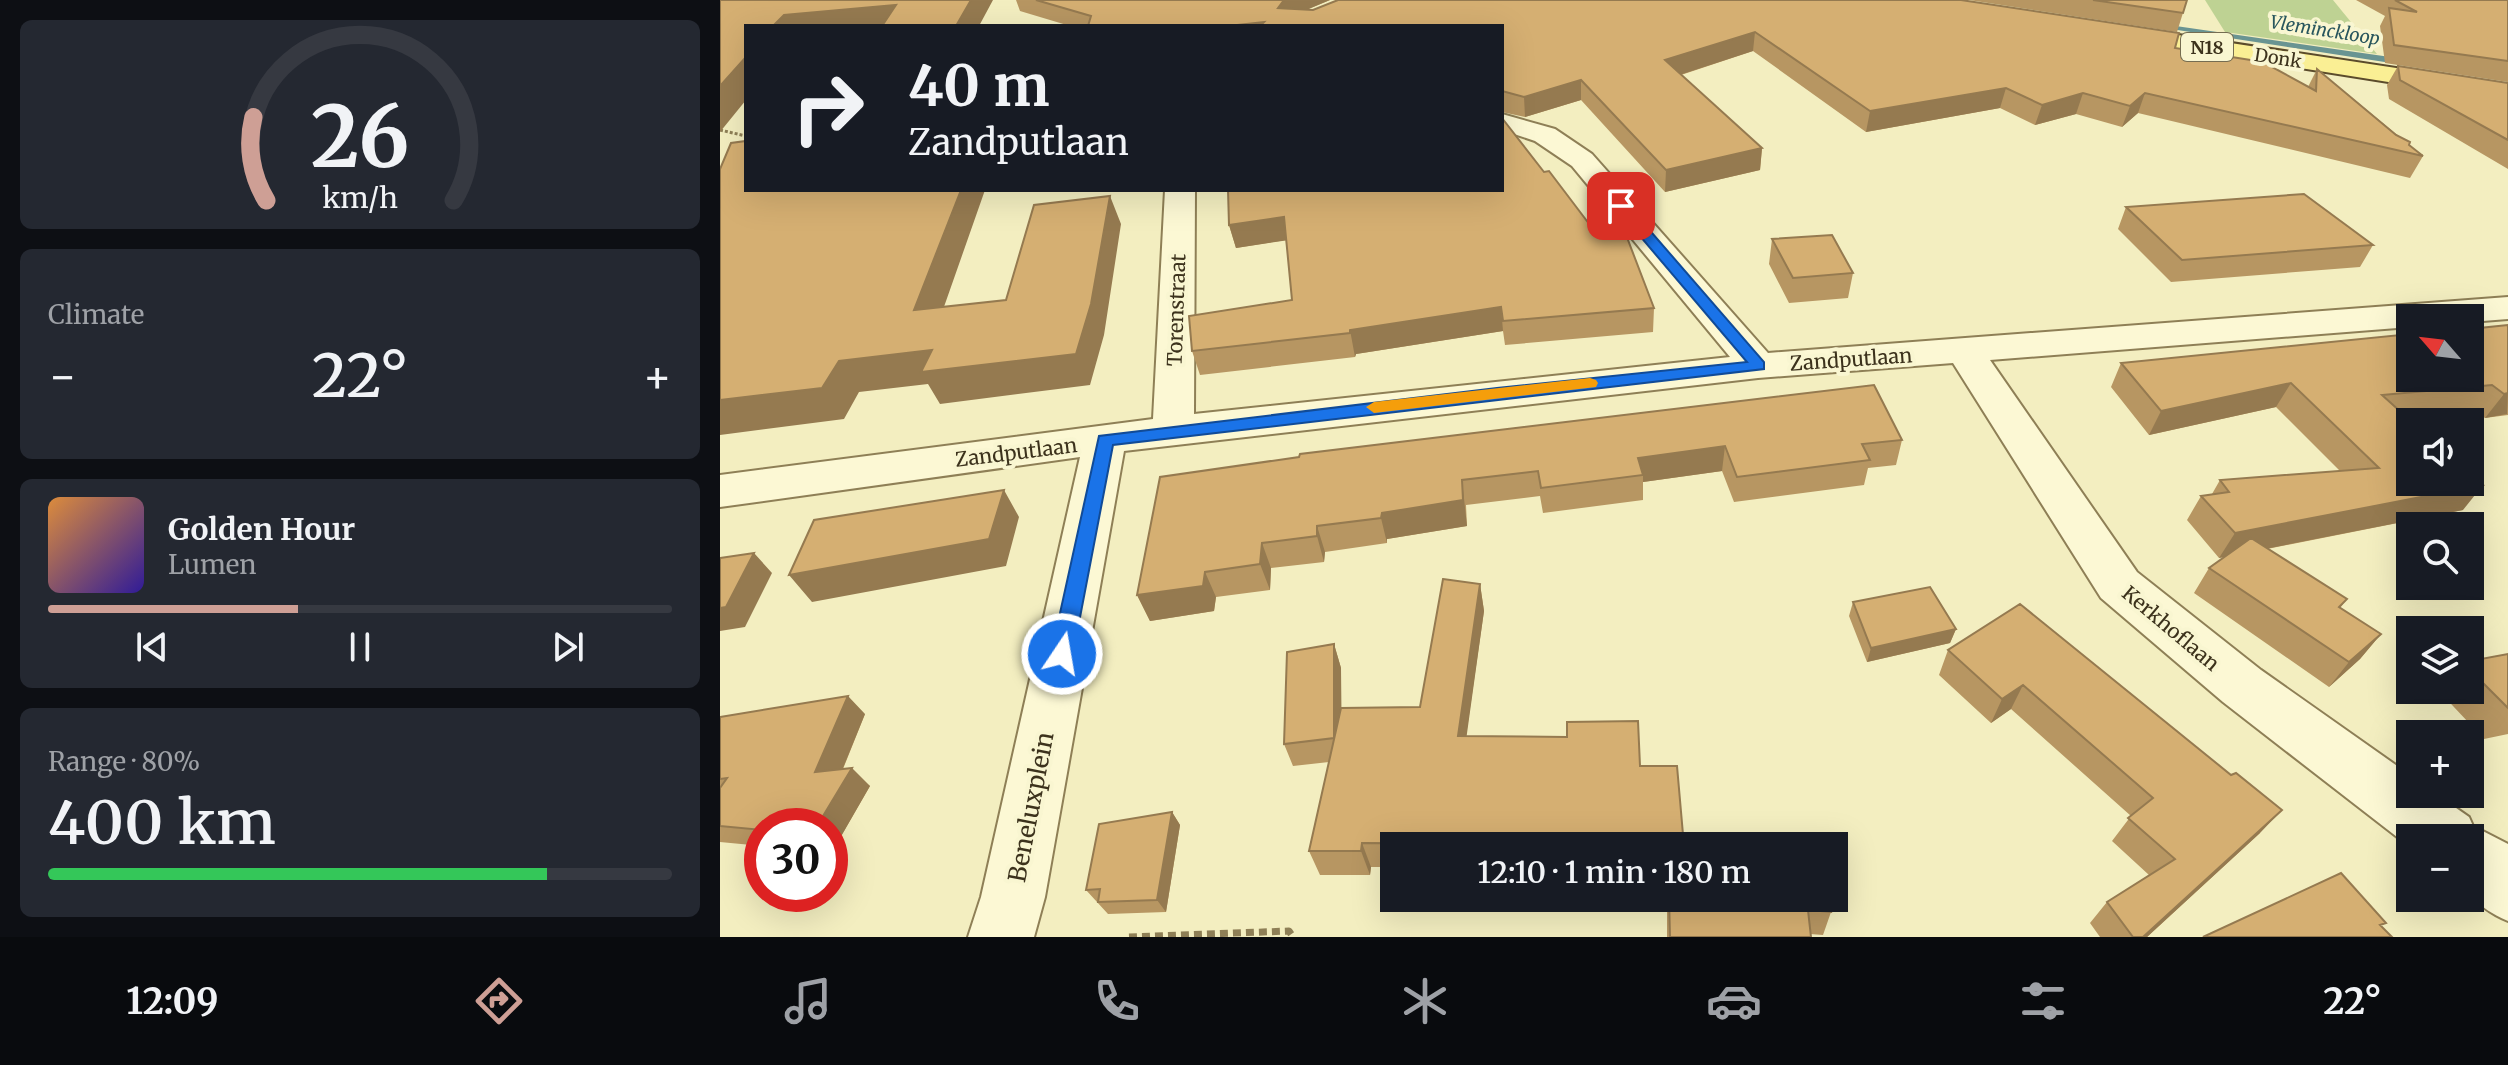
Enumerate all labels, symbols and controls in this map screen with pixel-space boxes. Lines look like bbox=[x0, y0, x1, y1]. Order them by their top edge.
water label: Vleminckloop bbox=[2268, 10, 2382, 50]
road number: N18 bbox=[2181, 33, 2233, 61]
street label: Donk bbox=[2253, 43, 2304, 73]
text: 40 m bbox=[908, 51, 1050, 121]
icon: right bbox=[776, 56, 880, 160]
text: 26 bbox=[311, 84, 409, 189]
text: Zandputlaan bbox=[908, 120, 1129, 165]
pin bbox=[1587, 172, 1655, 240]
text: km/h bbox=[322, 180, 398, 216]
icon: arrive bbox=[1599, 184, 1643, 228]
street label: Torenstraat bbox=[1162, 253, 1190, 367]
text: Climate bbox=[48, 298, 144, 331]
north arrow bbox=[2396, 304, 2484, 392]
map controls bbox=[2396, 304, 2484, 912]
text: 22° bbox=[312, 338, 408, 413]
street label: Zandputlaan bbox=[1789, 342, 1913, 376]
text: − bbox=[48, 349, 77, 404]
text: + bbox=[643, 349, 672, 404]
button: sound bbox=[2396, 408, 2484, 496]
street label: Zandputlaan bbox=[954, 432, 1078, 472]
text: Golden Hour bbox=[168, 510, 355, 548]
button: search bbox=[2396, 512, 2484, 600]
text: Lumen bbox=[168, 548, 257, 581]
street label: Kerkhoflaan bbox=[2117, 580, 2225, 676]
position arrow bbox=[1020, 612, 1104, 696]
button: layers bbox=[2396, 616, 2484, 704]
icon: previous bbox=[130, 625, 174, 669]
icon: pause bbox=[338, 625, 382, 669]
icon: next bbox=[546, 625, 590, 669]
button: + bbox=[2396, 720, 2484, 808]
street label: Beneluxplein bbox=[1001, 729, 1061, 885]
text: Range · 80% bbox=[48, 745, 200, 778]
text: 400 km bbox=[48, 785, 276, 860]
speed limit sign: 30 bbox=[744, 808, 848, 912]
button: − bbox=[2396, 824, 2484, 912]
text: 12:10 · 1 min · 180 m bbox=[1477, 853, 1751, 891]
icon: directions bbox=[471, 973, 527, 1029]
icon: music bbox=[780, 973, 836, 1029]
icon: phone bbox=[1089, 973, 1145, 1029]
icon: climate bbox=[1397, 973, 1453, 1029]
icon: car bbox=[1706, 973, 1762, 1029]
icon: filters bbox=[2015, 973, 2071, 1029]
text: 12:09 bbox=[126, 979, 219, 1024]
text: 22° bbox=[2323, 979, 2382, 1024]

